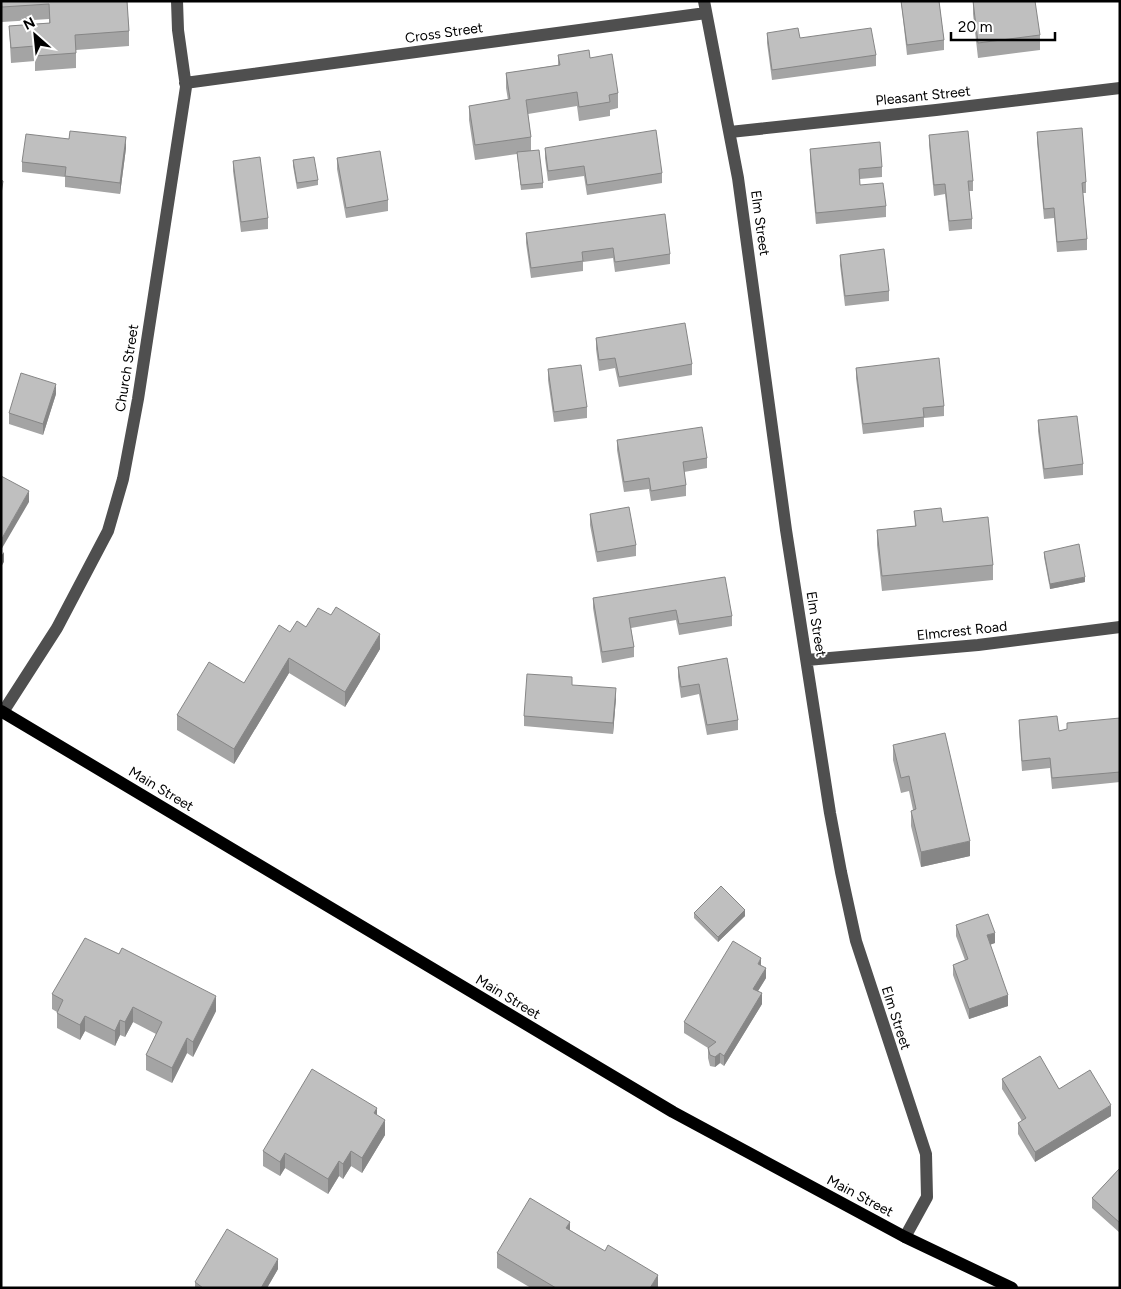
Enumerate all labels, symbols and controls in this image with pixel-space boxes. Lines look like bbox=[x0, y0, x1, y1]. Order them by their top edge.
north arrow bbox=[10, 10, 60, 60]
scale bar bbox=[951, 10, 1055, 42]
text: N bbox=[21, 14, 38, 34]
text: 20 m bbox=[958, 18, 992, 36]
street label: Cross Street bbox=[404, 19, 484, 47]
street label: Pleasant Street bbox=[875, 83, 971, 109]
street label: Elm Street bbox=[747, 189, 773, 257]
street label: Church Street bbox=[112, 323, 142, 413]
street label: Elm Street bbox=[802, 590, 830, 658]
street label: Elmcrest Road bbox=[916, 618, 1008, 644]
street label: Main Street bbox=[125, 763, 197, 815]
street label: Main Street bbox=[472, 971, 544, 1023]
street label: Elm Street bbox=[878, 984, 914, 1052]
street label: Main Street bbox=[824, 1171, 896, 1221]

